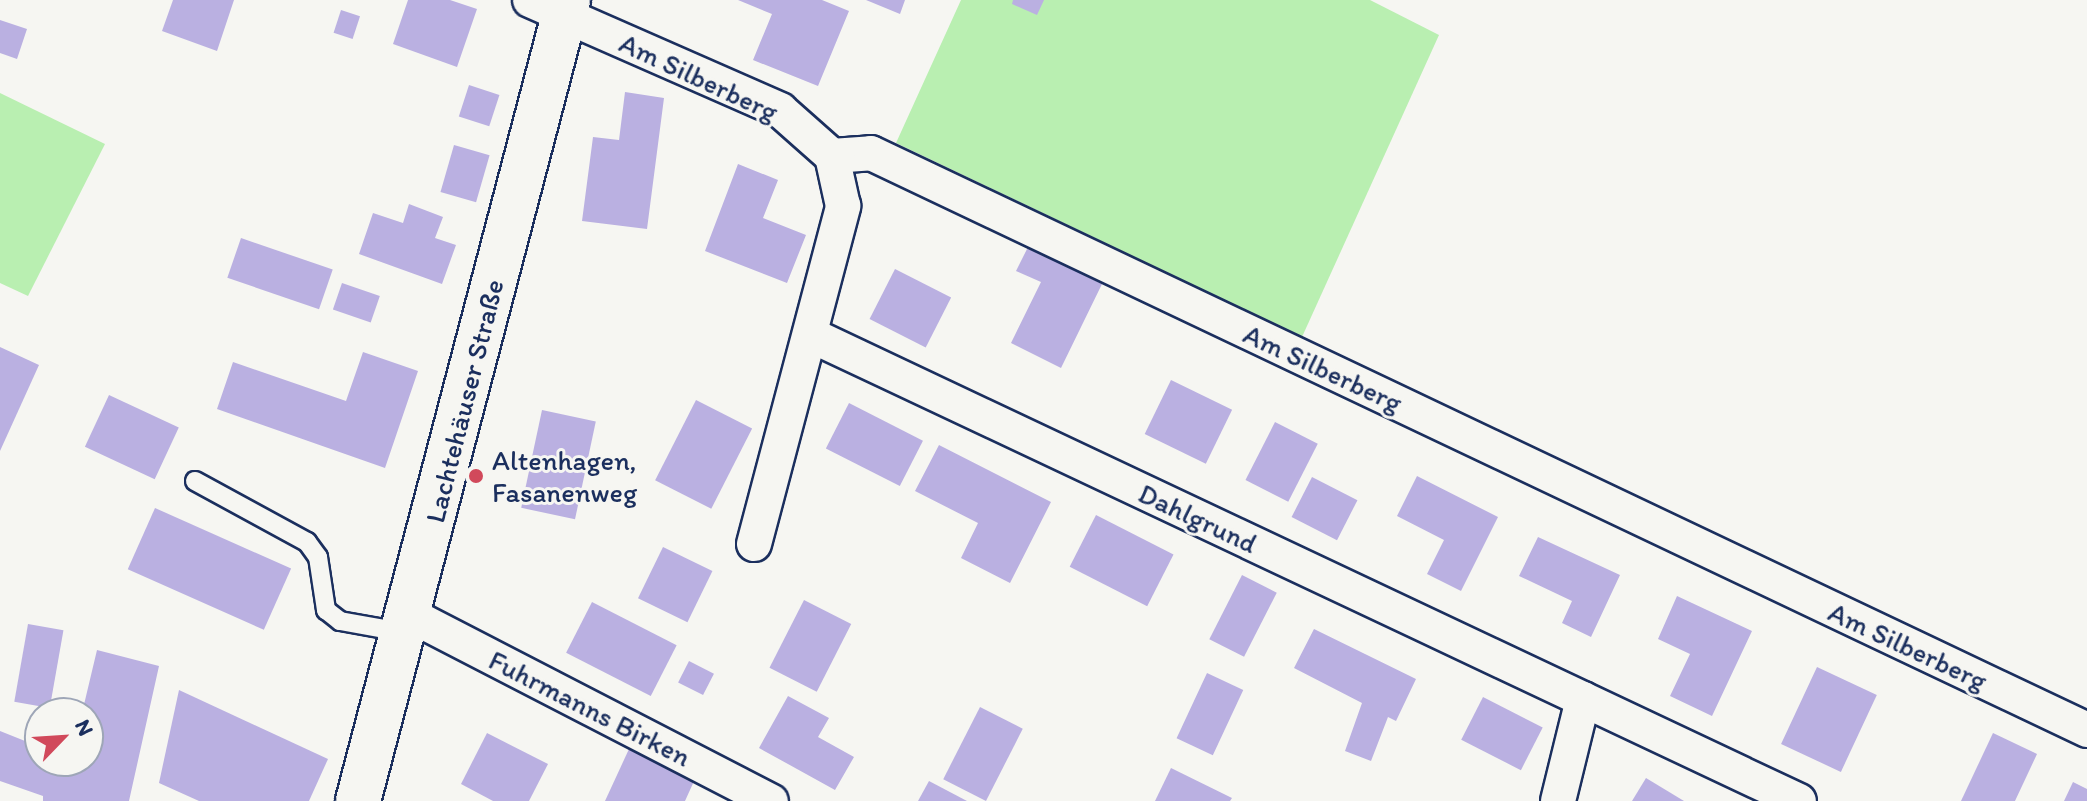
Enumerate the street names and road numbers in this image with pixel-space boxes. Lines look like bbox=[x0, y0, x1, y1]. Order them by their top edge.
street label: Am Silberberg bbox=[615, 26, 783, 128]
street label: Lachtehäuser Straße bbox=[417, 275, 511, 527]
street label: Am Silberberg bbox=[1239, 317, 1407, 419]
street label: Dahlgrund bbox=[1133, 476, 1263, 560]
street label: Am Silberberg bbox=[1824, 595, 1992, 697]
street label: Fuhrmanns Birken bbox=[483, 643, 697, 773]

